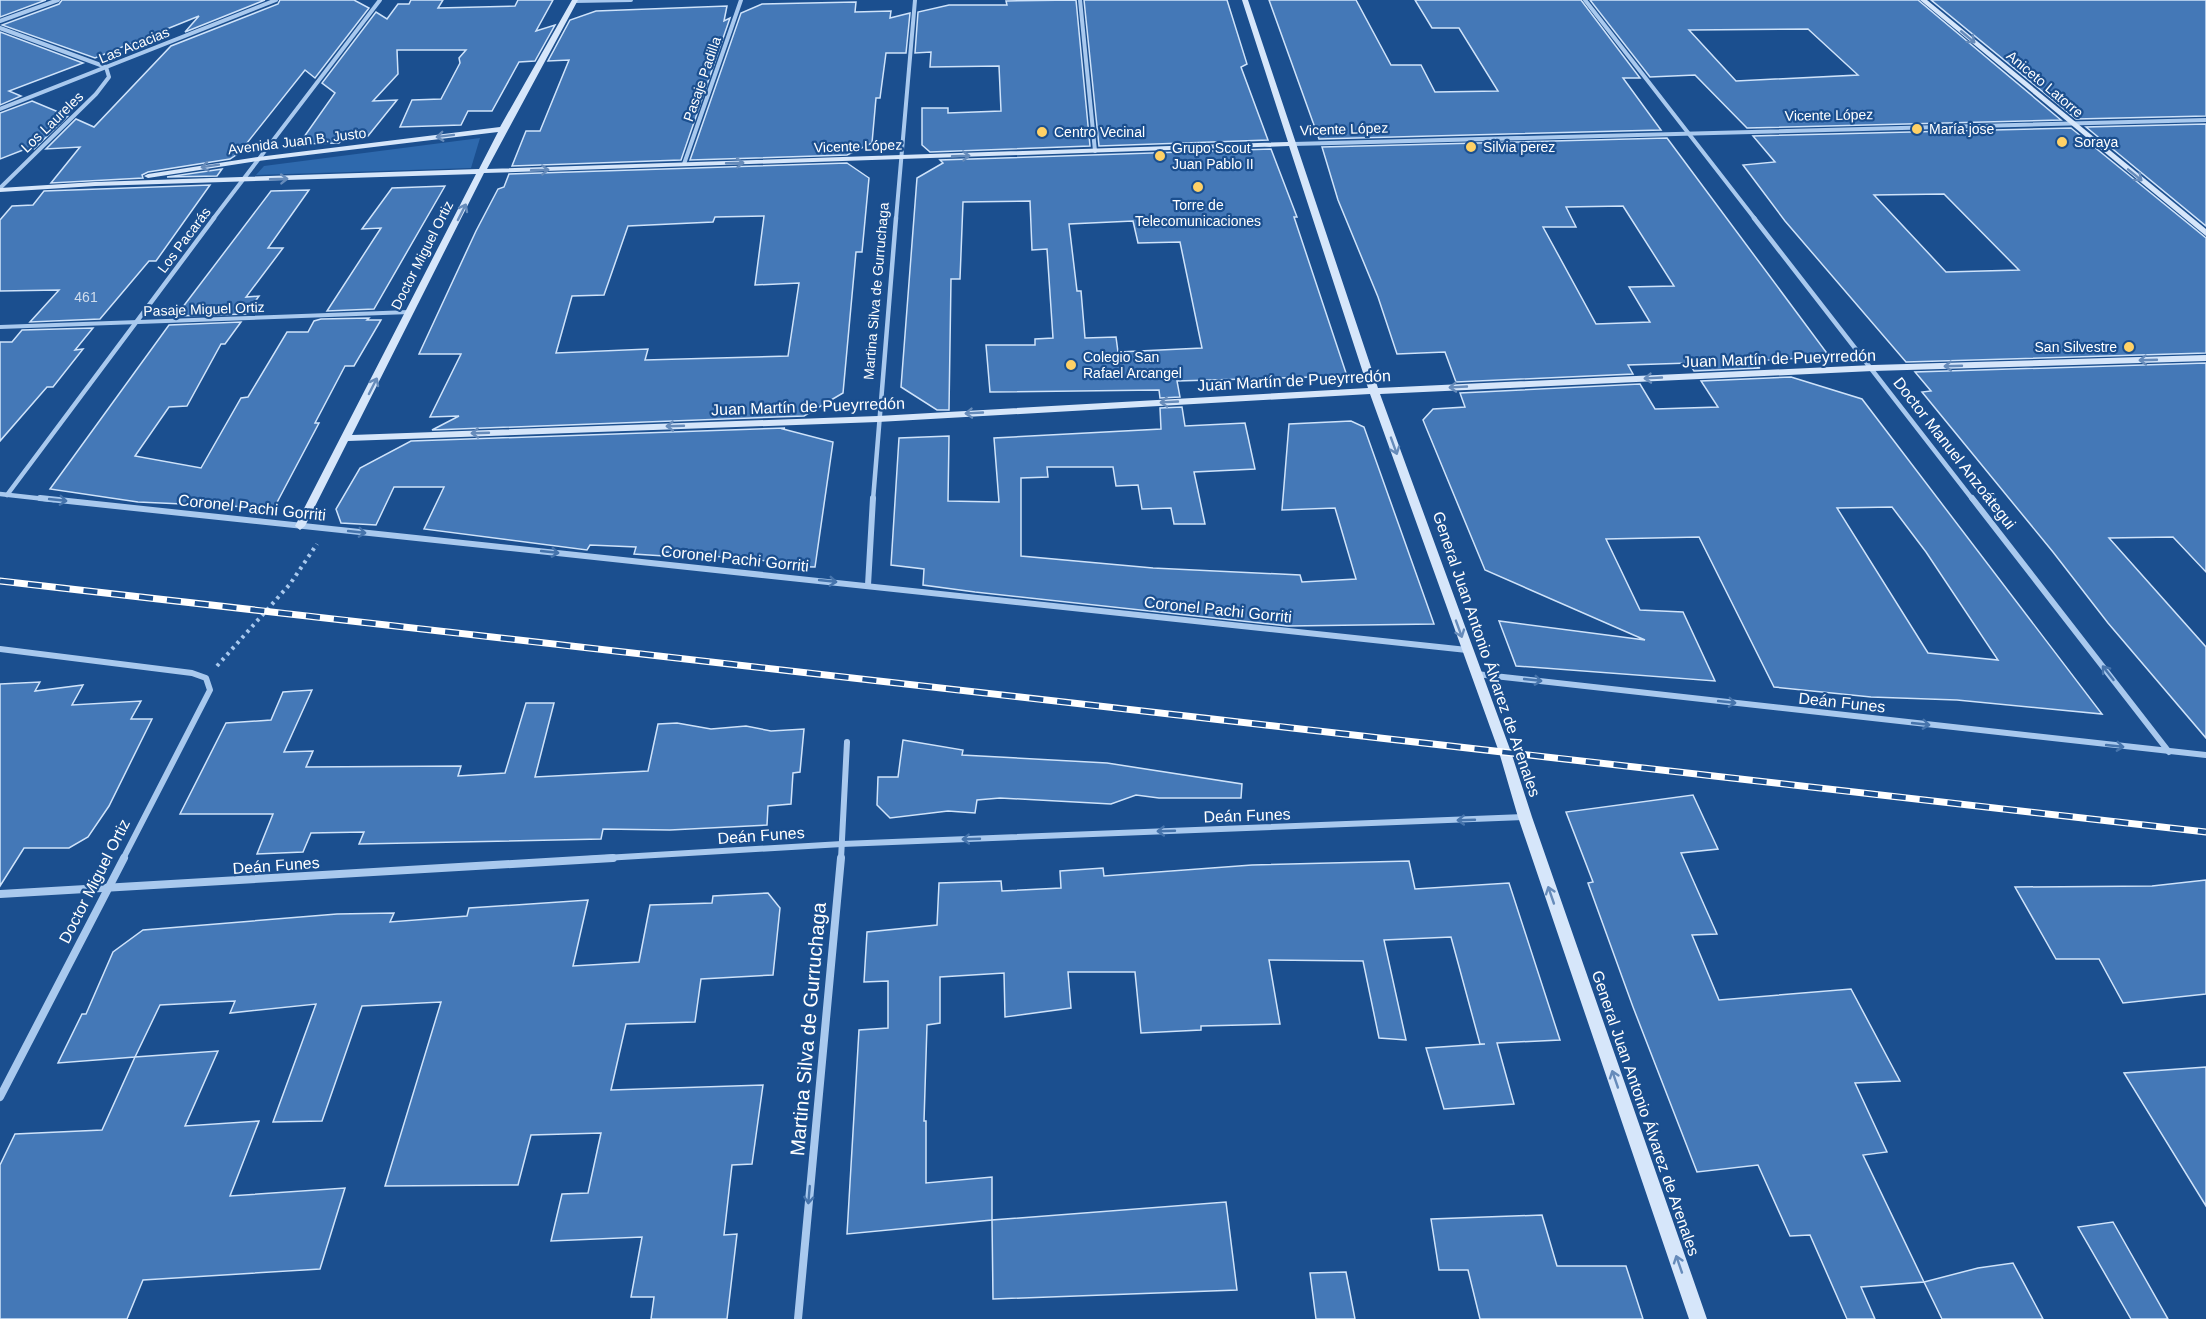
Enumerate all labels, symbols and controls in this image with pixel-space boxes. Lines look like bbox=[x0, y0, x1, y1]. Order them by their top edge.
street label: Las Acacias bbox=[96, 24, 172, 66]
one-way arrow bbox=[1960, 31, 1976, 44]
street label: Pasaje Padilla bbox=[680, 34, 724, 124]
street label: Aniceto Latorre bbox=[2003, 47, 2087, 121]
street label: Los Laureles bbox=[18, 88, 86, 156]
street label: Vicente López bbox=[1785, 106, 1873, 124]
street label: Vicente López bbox=[1300, 119, 1388, 139]
place label: María jose bbox=[1929, 121, 1995, 137]
marker: María jose bbox=[1910, 122, 1924, 136]
place label: Centro Vecinal bbox=[1054, 124, 1145, 140]
street label: Avenida Juan B. Justo bbox=[227, 125, 367, 157]
marker: Centro Vecinal bbox=[1035, 125, 1049, 139]
one-way arrow bbox=[436, 131, 456, 142]
place label: Soraya bbox=[2074, 134, 2119, 150]
marker: Soraya bbox=[2055, 135, 2069, 149]
street label: Vicente López bbox=[814, 136, 902, 156]
place label: Silvia perez bbox=[1483, 139, 1555, 155]
place label: Grupo Scout Juan Pablo II bbox=[1172, 140, 1254, 172]
marker: Silvia perez bbox=[1464, 140, 1478, 154]
marker: Grupo Scout Juan Pablo II bbox=[1153, 149, 1167, 163]
one-way arrow bbox=[951, 150, 971, 161]
one-way arrow bbox=[725, 157, 745, 168]
one-way arrow bbox=[201, 161, 221, 172]
one-way arrow bbox=[530, 164, 550, 175]
one-way arrow bbox=[2127, 168, 2143, 181]
one-way arrow bbox=[269, 173, 289, 184]
marker: Torre de Telecomunicaciones bbox=[1191, 180, 1205, 194]
place label: Torre de Telecomunicaciones bbox=[1135, 197, 1261, 229]
street label: Doctor Miguel Ortiz bbox=[388, 198, 456, 312]
street label: Martina Silva de Gurruchaga bbox=[860, 201, 892, 380]
one-way arrow bbox=[456, 203, 468, 221]
street label: Los Pacarás bbox=[154, 204, 214, 276]
house number: 461 bbox=[74, 289, 98, 305]
street label: Pasaje Miguel Ortiz bbox=[143, 299, 265, 319]
place label: San Silvestre bbox=[2035, 339, 2117, 355]
marker: San Silvestre bbox=[2122, 340, 2136, 354]
street label: Juan Martín de Pueyrredón bbox=[1682, 347, 1876, 370]
place label: Colegio San Rafael Arcangel bbox=[1083, 349, 1182, 381]
one-way arrow bbox=[2138, 354, 2158, 366]
marker: Colegio San Rafael Arcangel bbox=[1064, 358, 1078, 372]
one-way arrow bbox=[1943, 360, 1963, 372]
street label: Juan Martín de Pueyrredón bbox=[1197, 367, 1391, 394]
one-way arrow bbox=[1643, 373, 1663, 384]
street label: Doctor Manuel Anzoátegui bbox=[1890, 374, 2019, 532]
one-way arrow bbox=[368, 377, 379, 395]
one-way arrow bbox=[1449, 381, 1469, 392]
street label: Juan Martín de Pueyrredón bbox=[711, 395, 905, 418]
one-way arrow bbox=[1160, 397, 1179, 408]
one-way arrow bbox=[965, 408, 985, 419]
one-way arrow bbox=[665, 420, 685, 432]
one-way arrow bbox=[470, 427, 490, 439]
one-way arrow bbox=[1389, 436, 1400, 455]
street label: Coronel Pachi Gorriti bbox=[177, 491, 327, 524]
one-way arrow bbox=[48, 495, 68, 506]
street label: General Juan Antonio Álvarez de Arenales bbox=[1430, 509, 1544, 799]
one-way arrow bbox=[346, 526, 366, 537]
street label: Coronel Pachi Gorriti bbox=[660, 542, 810, 575]
one-way arrow bbox=[540, 547, 560, 558]
one-way arrow bbox=[818, 576, 837, 587]
street label: Coronel Pachi Gorriti bbox=[1143, 593, 1293, 626]
one-way arrow bbox=[1455, 619, 1466, 638]
one-way arrow bbox=[2101, 665, 2114, 681]
one-way arrow bbox=[1523, 675, 1543, 686]
street label: Deán Funes bbox=[1798, 689, 1886, 716]
one-way arrow bbox=[1717, 697, 1737, 708]
one-way arrow bbox=[1911, 719, 1930, 730]
one-way arrow bbox=[2104, 741, 2124, 752]
street label: Deán Funes bbox=[1203, 805, 1291, 826]
one-way arrow bbox=[1457, 814, 1477, 825]
street label: Doctor Miguel Ortiz bbox=[56, 816, 133, 946]
street label: Deán Funes bbox=[717, 824, 805, 847]
one-way arrow bbox=[1157, 826, 1177, 837]
one-way arrow bbox=[962, 833, 982, 844]
street label: Deán Funes bbox=[232, 854, 320, 877]
one-way arrow bbox=[1545, 886, 1556, 905]
street label: Martina Silva de Gurruchaga bbox=[786, 900, 830, 1157]
street label: General Juan Antonio Álvarez de Arenales bbox=[1589, 968, 1703, 1258]
one-way arrow bbox=[1609, 1070, 1620, 1089]
one-way arrow bbox=[803, 1184, 814, 1204]
one-way arrow bbox=[1672, 1255, 1683, 1274]

